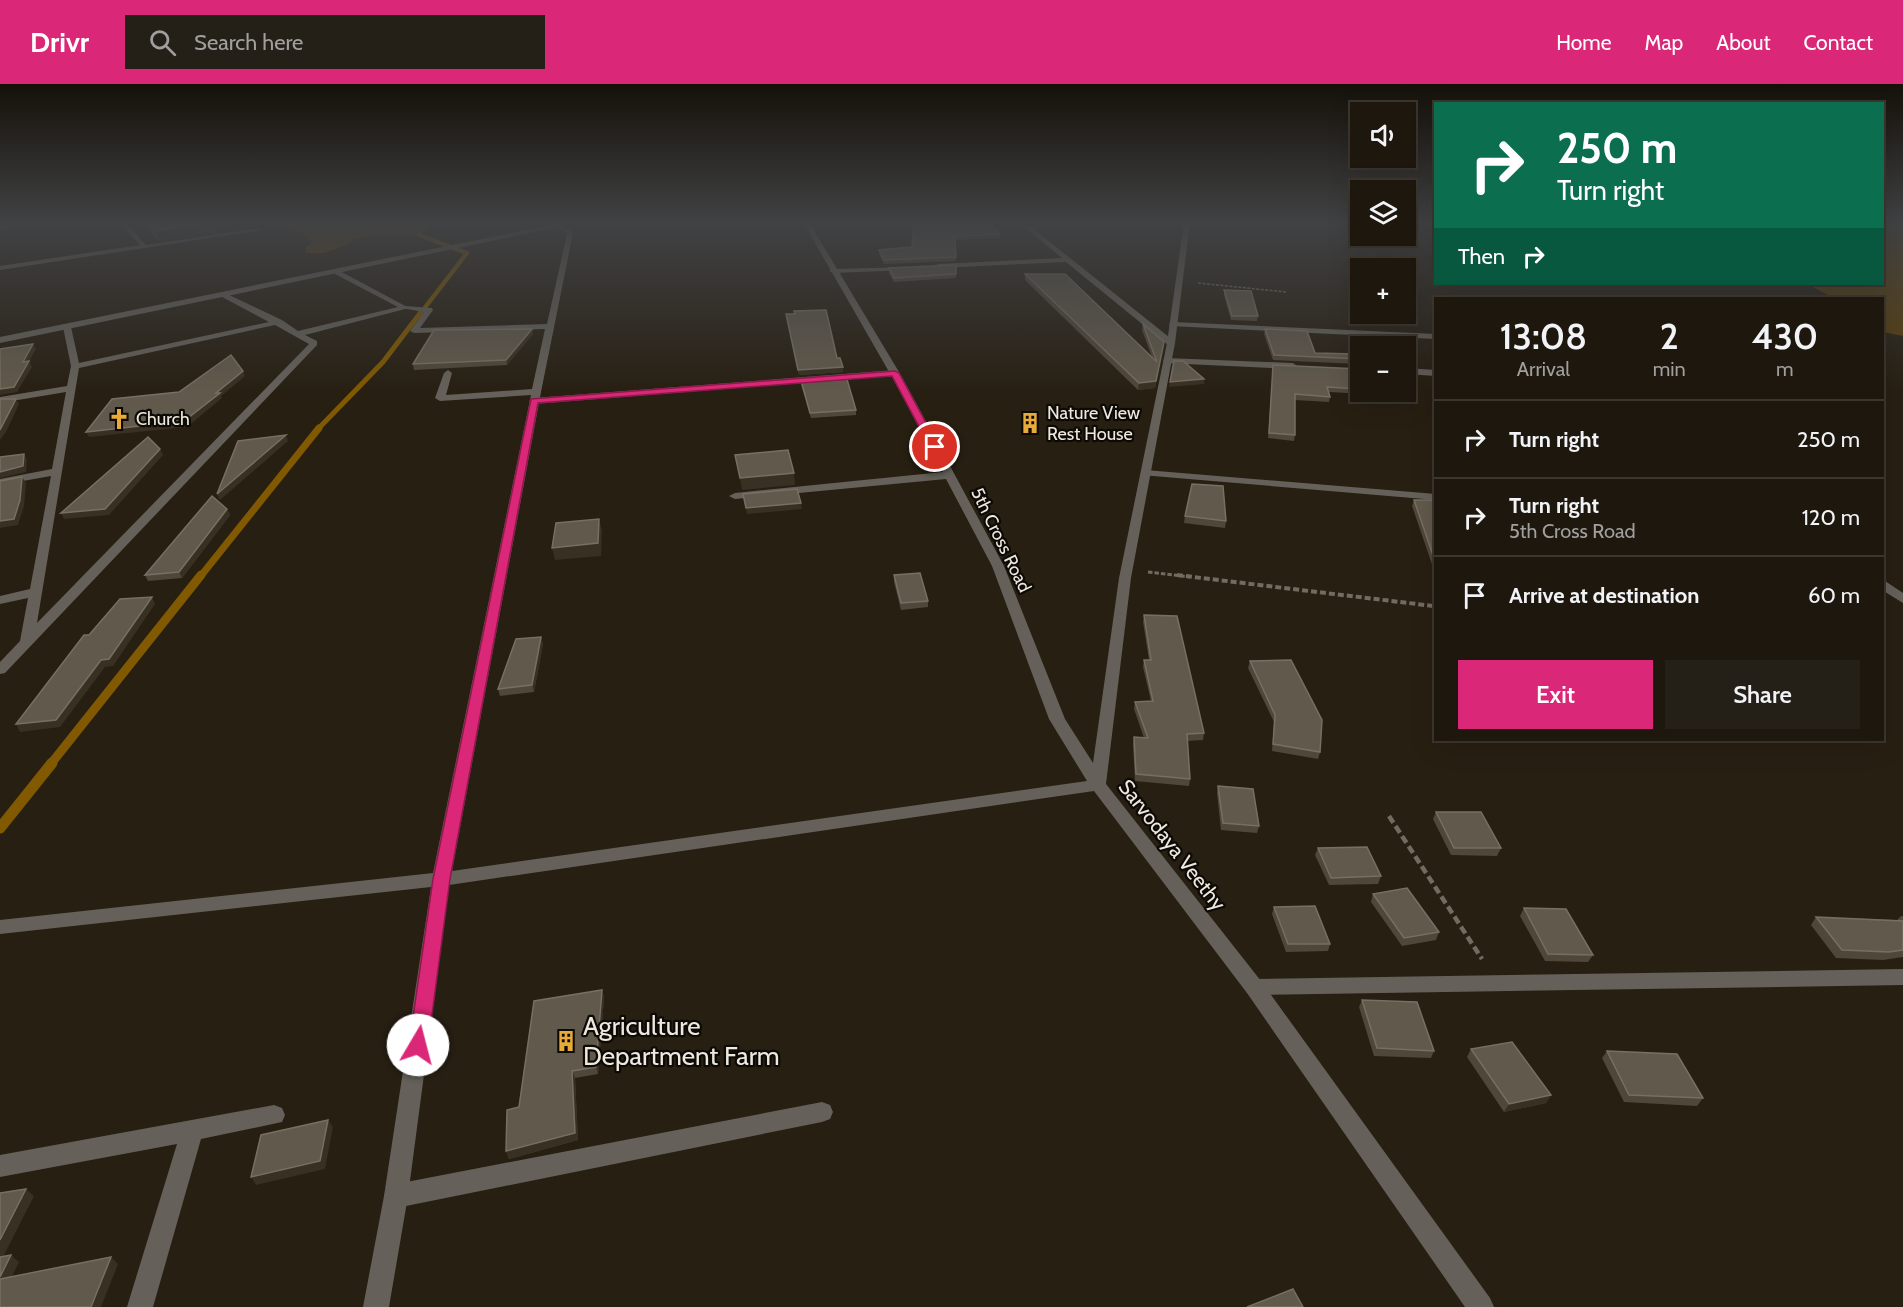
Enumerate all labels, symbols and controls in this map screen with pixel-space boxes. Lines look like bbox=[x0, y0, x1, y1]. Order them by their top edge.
search box bbox=[125, 15, 545, 69]
text: Drivr bbox=[30, 25, 89, 59]
icon: search bbox=[146, 26, 179, 59]
text: Search here bbox=[194, 29, 303, 56]
text: Home bbox=[1556, 30, 1612, 55]
text: Map bbox=[1645, 30, 1683, 55]
text: About bbox=[1716, 30, 1770, 55]
text: Contact bbox=[1803, 30, 1873, 55]
map controls bbox=[1350, 102, 1416, 402]
button: sound bbox=[1350, 102, 1416, 168]
text: 250 m bbox=[1557, 122, 1677, 174]
icon: right bbox=[1458, 126, 1536, 204]
text: Turn right bbox=[1557, 174, 1664, 207]
button: layers bbox=[1350, 180, 1416, 246]
icon: right bbox=[1517, 240, 1550, 273]
text: Then bbox=[1458, 243, 1505, 270]
button: + bbox=[1350, 258, 1416, 324]
text: 13:08 bbox=[1500, 314, 1587, 358]
text: 2 bbox=[1660, 314, 1679, 358]
text: 430 bbox=[1752, 314, 1818, 358]
button: − bbox=[1350, 336, 1416, 402]
text: Arrival bbox=[1517, 357, 1570, 381]
text: min bbox=[1653, 357, 1686, 381]
text: m bbox=[1776, 357, 1794, 381]
place label: Nature View Rest House bbox=[1047, 402, 1140, 445]
church icon: Church bbox=[107, 407, 131, 431]
place label: Church bbox=[136, 408, 190, 430]
building icon: Nature View Rest House bbox=[1018, 411, 1042, 435]
pin bbox=[909, 421, 960, 472]
icon: right bbox=[1458, 423, 1491, 456]
text: Turn right bbox=[1509, 426, 1599, 453]
text: 250 m bbox=[1797, 426, 1860, 453]
icon: arrive bbox=[918, 430, 951, 463]
street label: 5th Cross Road bbox=[966, 484, 1036, 596]
text: Turn right bbox=[1509, 492, 1599, 519]
icon: right bbox=[1458, 501, 1491, 534]
text: 120 m bbox=[1802, 504, 1860, 531]
text: 5th Cross Road bbox=[1509, 519, 1636, 543]
icon: arrive bbox=[1458, 579, 1491, 612]
text: Arrive at destination bbox=[1509, 582, 1699, 609]
text: 60 m bbox=[1808, 582, 1860, 609]
button: Exit bbox=[1458, 660, 1653, 729]
button: Share bbox=[1665, 660, 1860, 729]
street label: Sarvodaya Veethy bbox=[1114, 774, 1231, 915]
place label: Agriculture Department Farm bbox=[583, 1010, 780, 1072]
position arrow bbox=[386, 1013, 450, 1077]
building icon: Agriculture Department Farm bbox=[554, 1029, 578, 1053]

